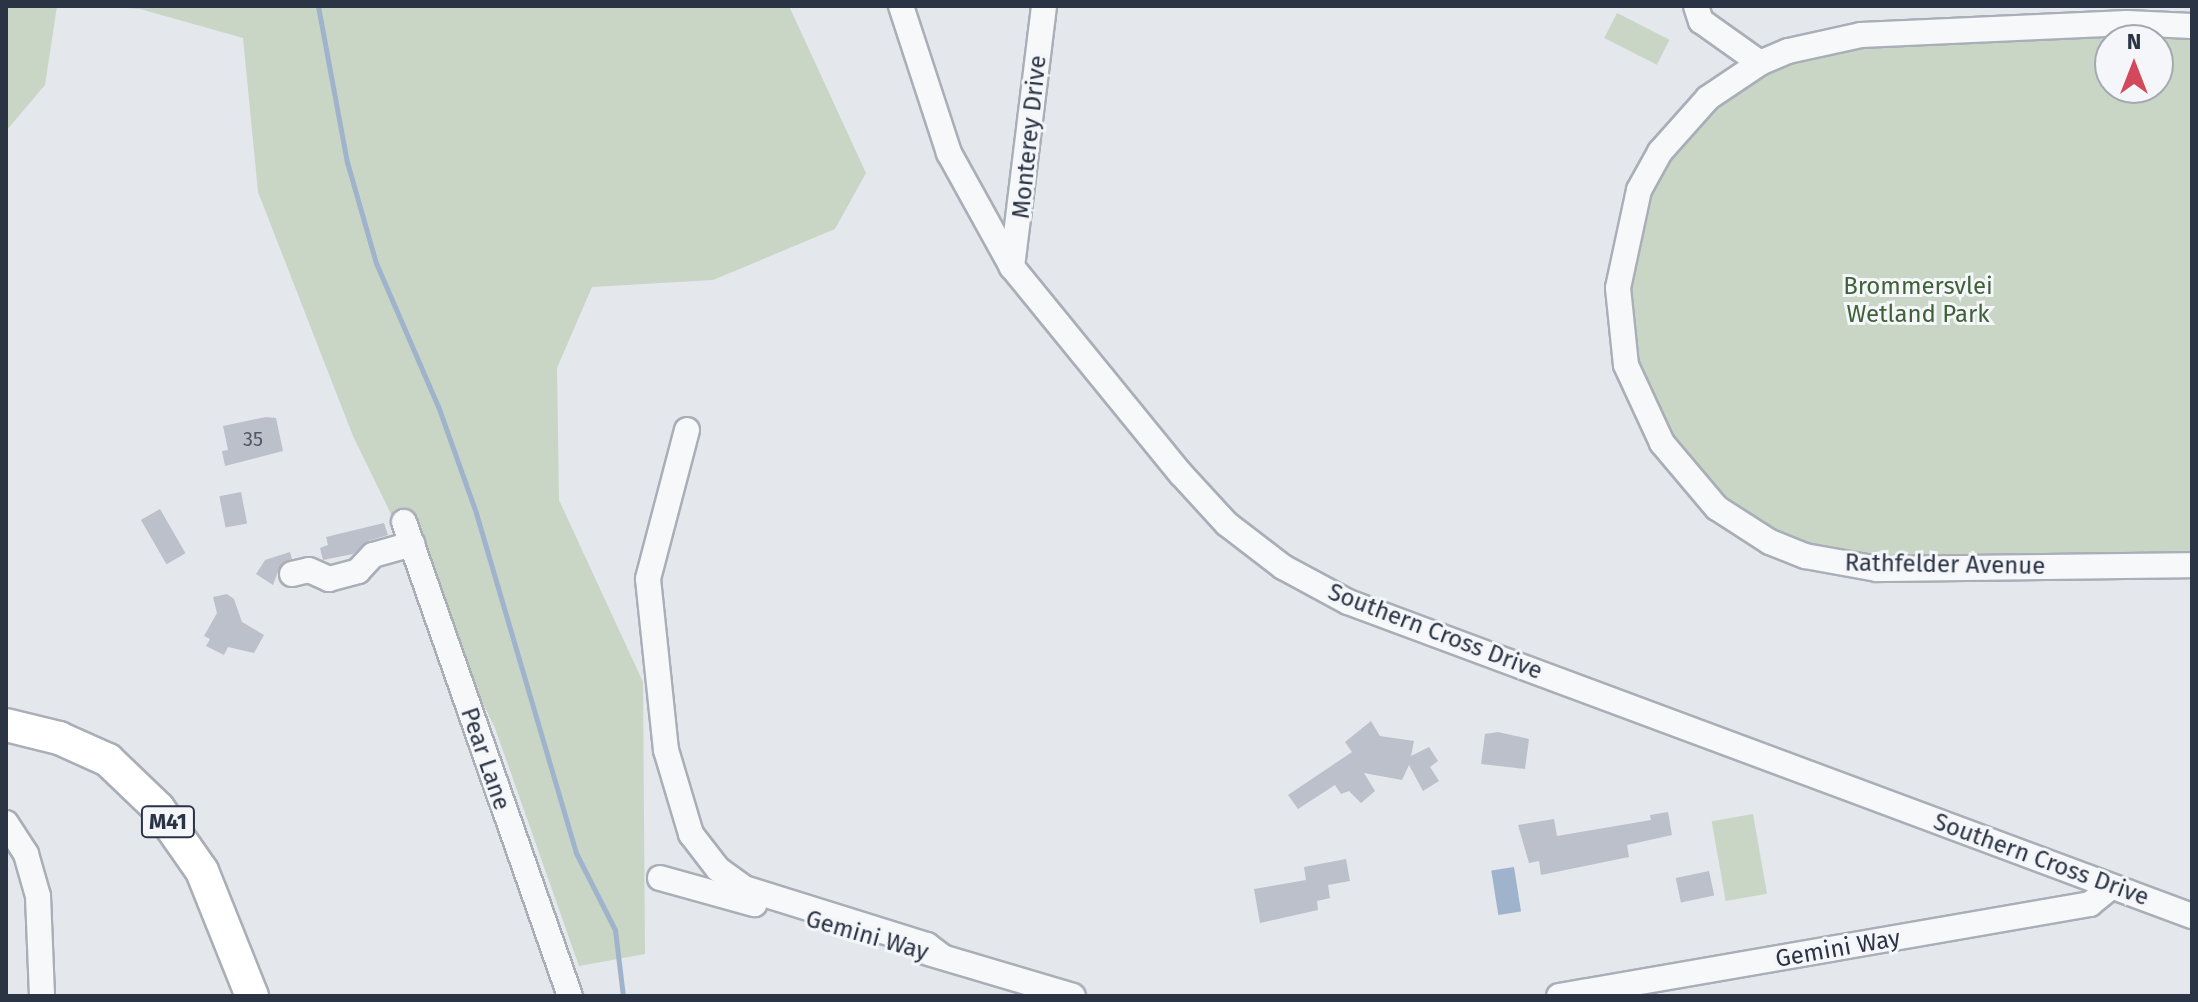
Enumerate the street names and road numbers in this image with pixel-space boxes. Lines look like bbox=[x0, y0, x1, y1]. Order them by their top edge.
street label: Monterey Drive bbox=[1007, 54, 1053, 220]
street label: Rathfelder Avenue bbox=[1844, 549, 2046, 581]
street label: Southern Cross Drive bbox=[1324, 578, 1546, 686]
street label: Pear Lane bbox=[454, 704, 516, 814]
road number: M41 bbox=[140, 804, 196, 840]
street label: Southern Cross Drive bbox=[1929, 808, 2153, 912]
street label: Gemini Way bbox=[802, 905, 932, 967]
street label: Gemini Way bbox=[1773, 924, 1903, 974]

